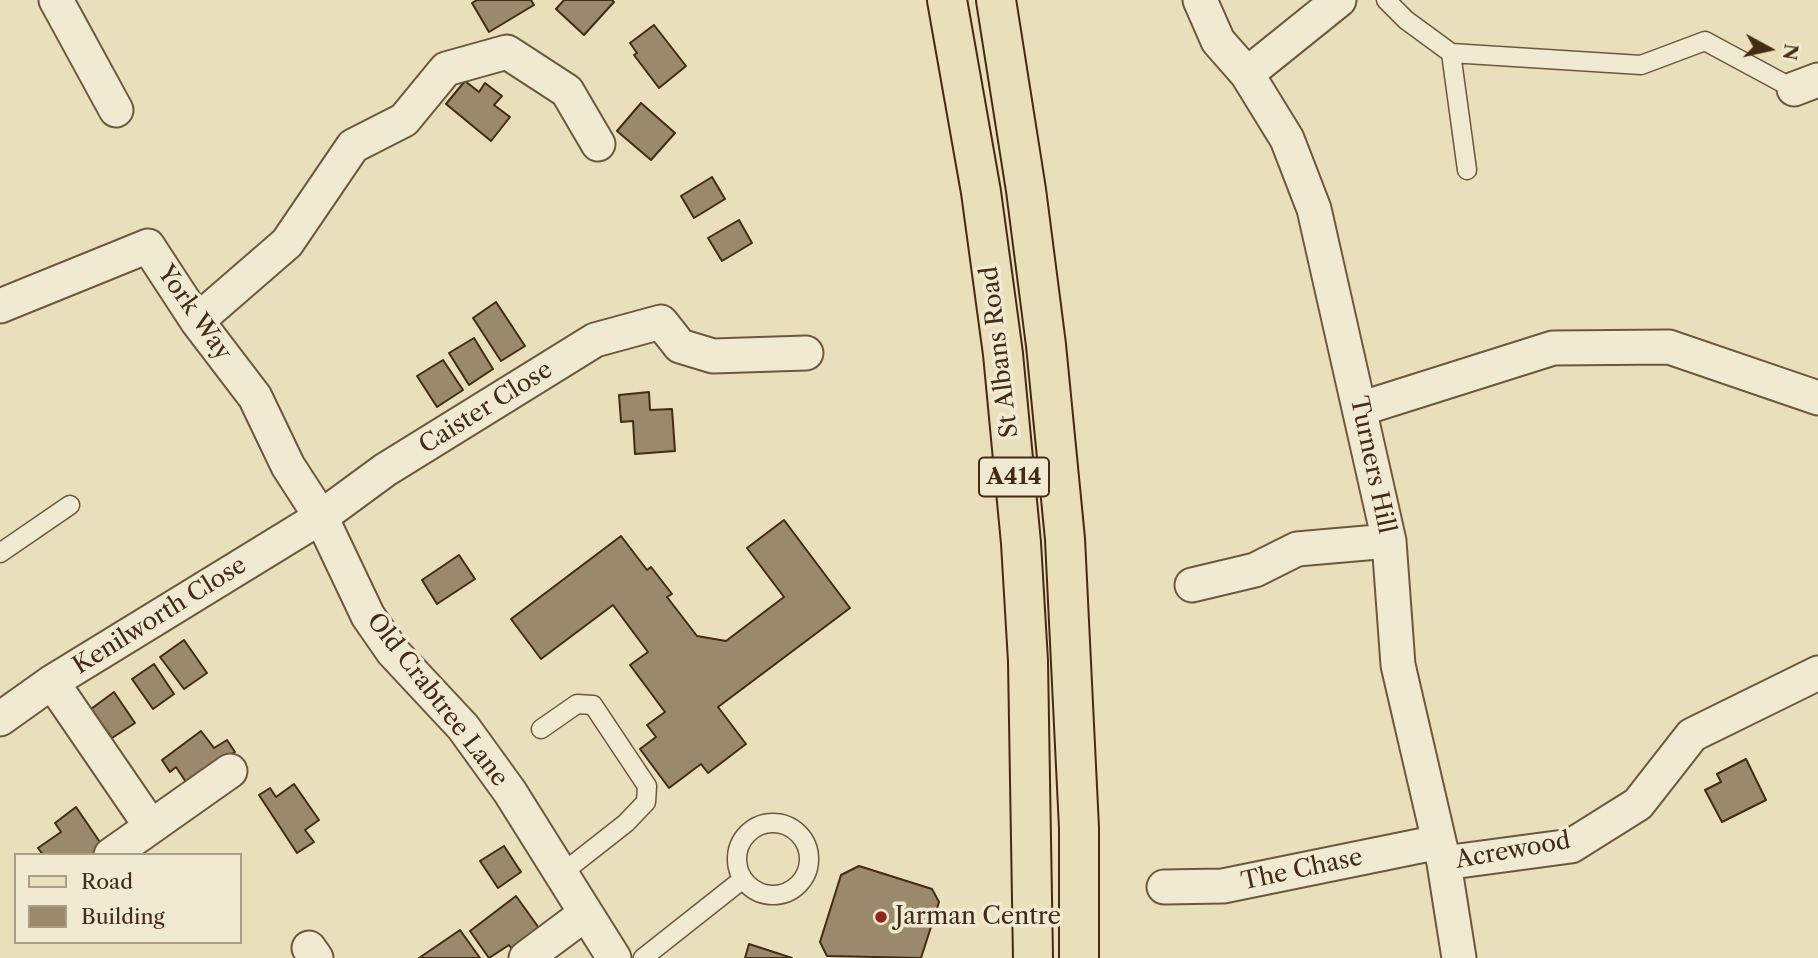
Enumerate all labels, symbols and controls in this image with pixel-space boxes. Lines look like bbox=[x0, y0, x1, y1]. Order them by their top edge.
north arrow bbox=[1734, 14, 1804, 84]
text: N bbox=[1778, 42, 1803, 62]
street label: York Way bbox=[151, 260, 237, 366]
street label: St Albans Road bbox=[975, 265, 1025, 439]
street label: Caister Close bbox=[414, 356, 558, 460]
street label: Turners Hill bbox=[1343, 394, 1401, 536]
road number: A414 bbox=[979, 457, 1049, 496]
street label: Kenilworth Close bbox=[68, 551, 252, 681]
street label: Old Crabtree Lane bbox=[360, 608, 514, 792]
street label: Acrewood bbox=[1453, 827, 1573, 875]
street label: The Chase bbox=[1239, 843, 1365, 897]
legend bbox=[14, 853, 242, 944]
text: Road bbox=[81, 869, 133, 894]
place label: Jarman Centre bbox=[895, 903, 1061, 931]
text: Building bbox=[81, 904, 165, 929]
marker: Jarman Centre bbox=[873, 909, 889, 925]

